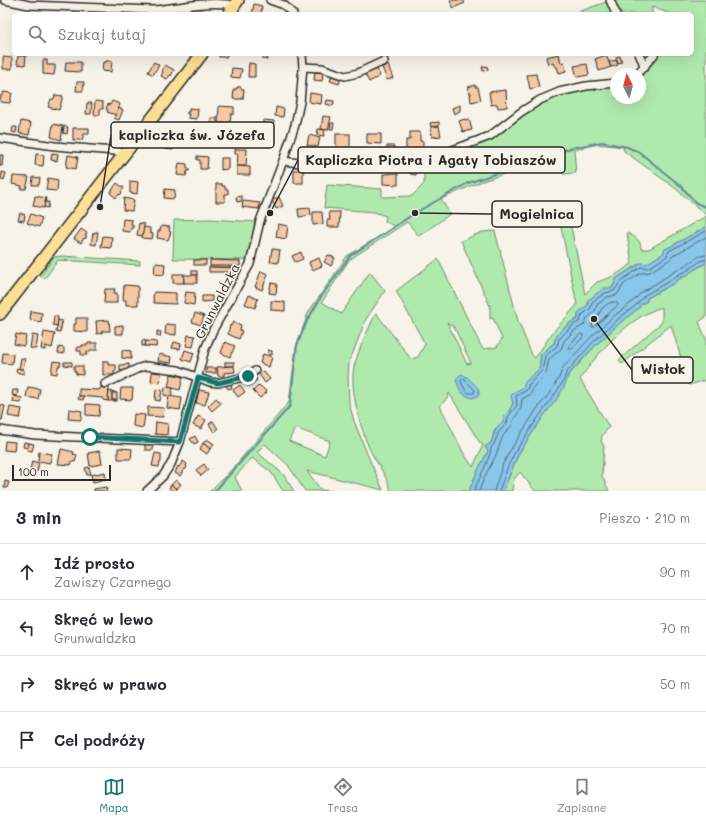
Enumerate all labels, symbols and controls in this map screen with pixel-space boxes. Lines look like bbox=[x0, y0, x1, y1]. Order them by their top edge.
search box bbox=[12, 12, 694, 56]
icon: search bbox=[26, 23, 48, 45]
text: Szukaj tutaj bbox=[58, 24, 146, 44]
north arrow bbox=[610, 68, 646, 104]
callout: kapliczka św. Józefa bbox=[111, 122, 274, 148]
text: kapliczka św. Józefa bbox=[119, 125, 266, 144]
callout: Kapliczka Piotra i Agaty Tobiaszów bbox=[298, 147, 565, 173]
text: Kapliczka Piotra i Agaty Tobiaszów bbox=[305, 150, 557, 169]
callout: Mogielnica bbox=[492, 201, 582, 227]
text: Mogielnica bbox=[500, 204, 575, 223]
street label: Grunwaldzka bbox=[190, 260, 243, 341]
callout: Wisłok bbox=[632, 357, 693, 383]
text: Wisłok bbox=[641, 359, 685, 378]
route end bbox=[239, 367, 257, 385]
route start bbox=[81, 428, 99, 446]
scale bar bbox=[12, 463, 111, 482]
text: 100 m bbox=[18, 464, 49, 479]
text: 3 min bbox=[16, 506, 61, 528]
text: Pieszo · 210 m bbox=[599, 509, 690, 526]
text: Idź prosto bbox=[54, 553, 135, 573]
icon: ahead bbox=[16, 561, 38, 583]
text: 90 m bbox=[660, 563, 690, 580]
text: Zawiszy Czarnego bbox=[54, 573, 171, 590]
text: Skręć w lewo bbox=[54, 609, 153, 629]
icon: left bbox=[16, 617, 38, 639]
text: 70 m bbox=[660, 619, 690, 636]
text: Grunwaldzka bbox=[54, 629, 136, 646]
icon: right bbox=[16, 673, 38, 695]
text: Skręć w prawo bbox=[54, 674, 167, 694]
text: 50 m bbox=[660, 675, 690, 692]
icon: arrive bbox=[16, 729, 38, 751]
text: Cel podróży bbox=[54, 730, 145, 750]
tab: Mapa bbox=[99, 776, 129, 815]
tab: Trasa bbox=[328, 776, 358, 815]
tab: Zapisane bbox=[557, 776, 607, 815]

